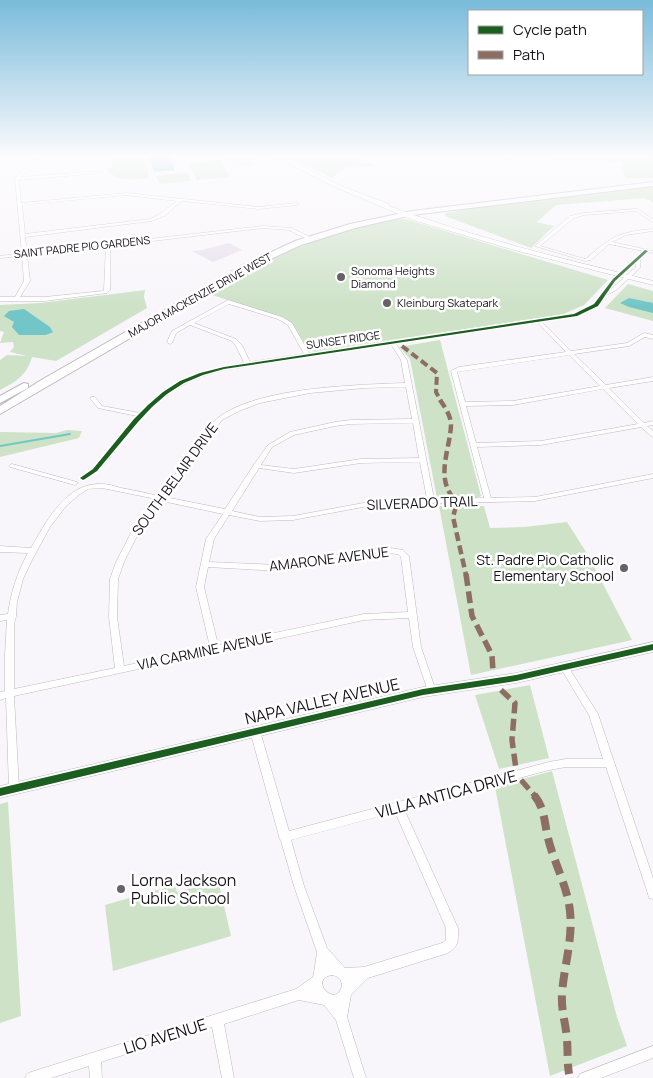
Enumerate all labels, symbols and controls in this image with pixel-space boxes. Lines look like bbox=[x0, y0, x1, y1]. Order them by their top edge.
legend bbox=[468, 10, 643, 75]
text: Cycle path bbox=[513, 19, 587, 40]
text: Path bbox=[513, 44, 545, 65]
street label: SAINT PADRE PIO GARDENS bbox=[13, 232, 151, 261]
street label: MAJOR MACKENZIE DRIVE WEST bbox=[125, 249, 275, 340]
place label: Sonoma Heights Diamond bbox=[351, 263, 435, 291]
marker: Sonoma Heights Diamond bbox=[335, 271, 347, 283]
place label: Kleinburg Skatepark bbox=[397, 295, 499, 310]
marker: Kleinburg Skatepark bbox=[381, 297, 393, 309]
street label: SUNSET RIDGE bbox=[305, 327, 381, 352]
street label: SOUTH BELAIR DRIVE bbox=[127, 419, 222, 539]
street label: SILVERADO TRAIL bbox=[366, 491, 478, 514]
street label: AMARONE AVENUE bbox=[268, 542, 390, 575]
place label: St. Padre Pio Catholic Elementary School bbox=[476, 550, 614, 585]
marker: St. Padre Pio Catholic Elementary School bbox=[618, 562, 630, 574]
street label: VIA CARMINE AVENUE bbox=[135, 627, 274, 674]
street label: NAPA VALLEY AVENUE bbox=[243, 673, 401, 729]
street label: VILLA ANTICA DRIVE bbox=[373, 765, 519, 823]
place label: Lorna Jackson Public School bbox=[131, 869, 236, 909]
marker: Lorna Jackson Public School bbox=[115, 883, 127, 895]
street label: LIO AVENUE bbox=[121, 1013, 209, 1059]

